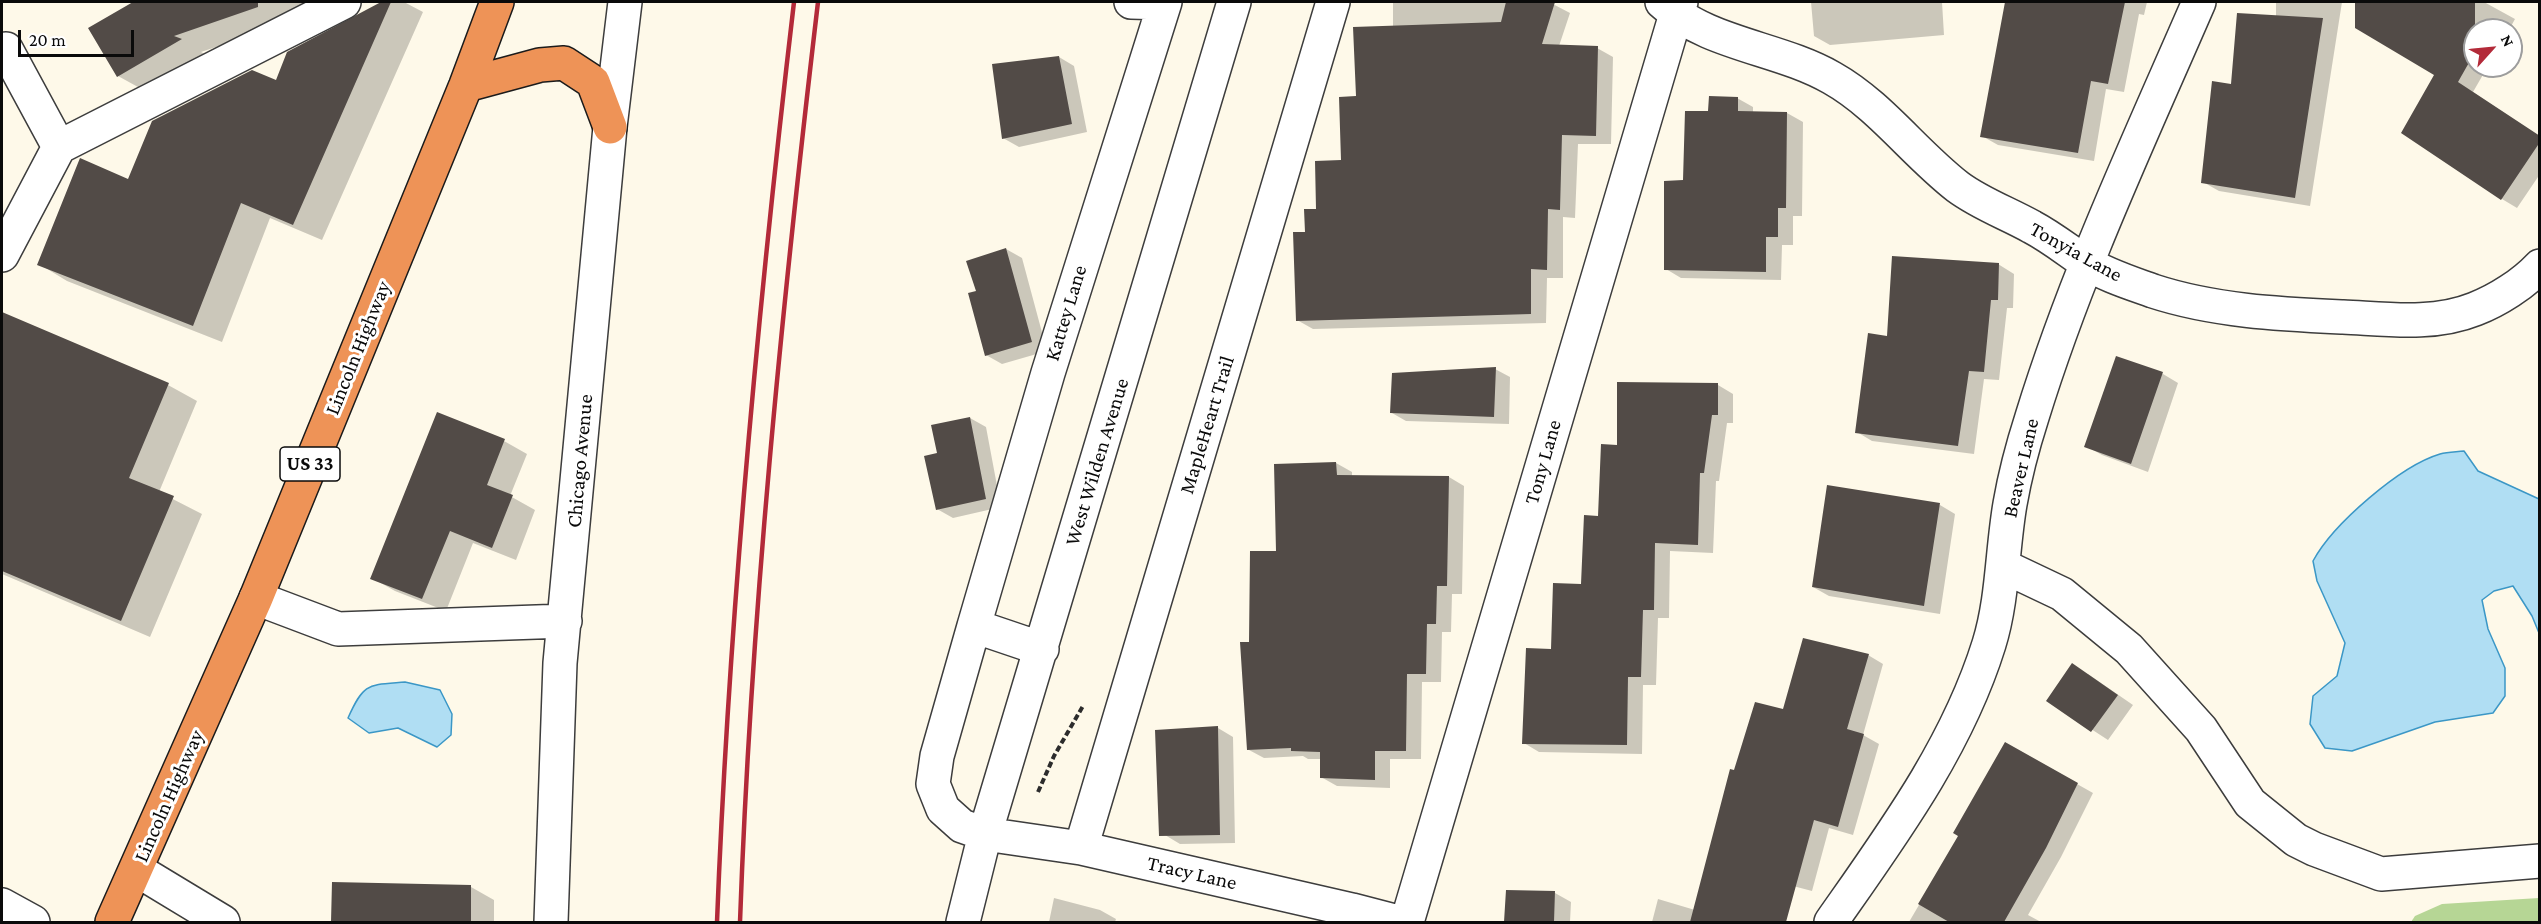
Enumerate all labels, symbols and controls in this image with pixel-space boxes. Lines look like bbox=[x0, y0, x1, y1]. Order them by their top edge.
scale bar bbox=[21, 18, 136, 56]
north arrow bbox=[2463, 18, 2523, 78]
text: 20 m bbox=[29, 30, 66, 50]
text: N bbox=[2498, 32, 2518, 49]
street label: Tonyia Lane bbox=[2025, 216, 2127, 288]
street label: Kattey Lane bbox=[1040, 262, 1092, 364]
street label: Lincoln Highway bbox=[320, 277, 396, 419]
street label: MapleHeart Trail bbox=[1174, 353, 1240, 497]
street label: West Wilden Avenue bbox=[1060, 375, 1134, 549]
street label: Chicago Avenue bbox=[562, 393, 598, 529]
street label: Beaver Lane bbox=[1997, 416, 2045, 520]
street label: Tony Lane bbox=[1519, 417, 1567, 507]
road number: US 33 bbox=[280, 447, 340, 481]
street label: Lincoln Highway bbox=[129, 726, 209, 866]
street label: Tracy Lane bbox=[1145, 850, 1239, 896]

